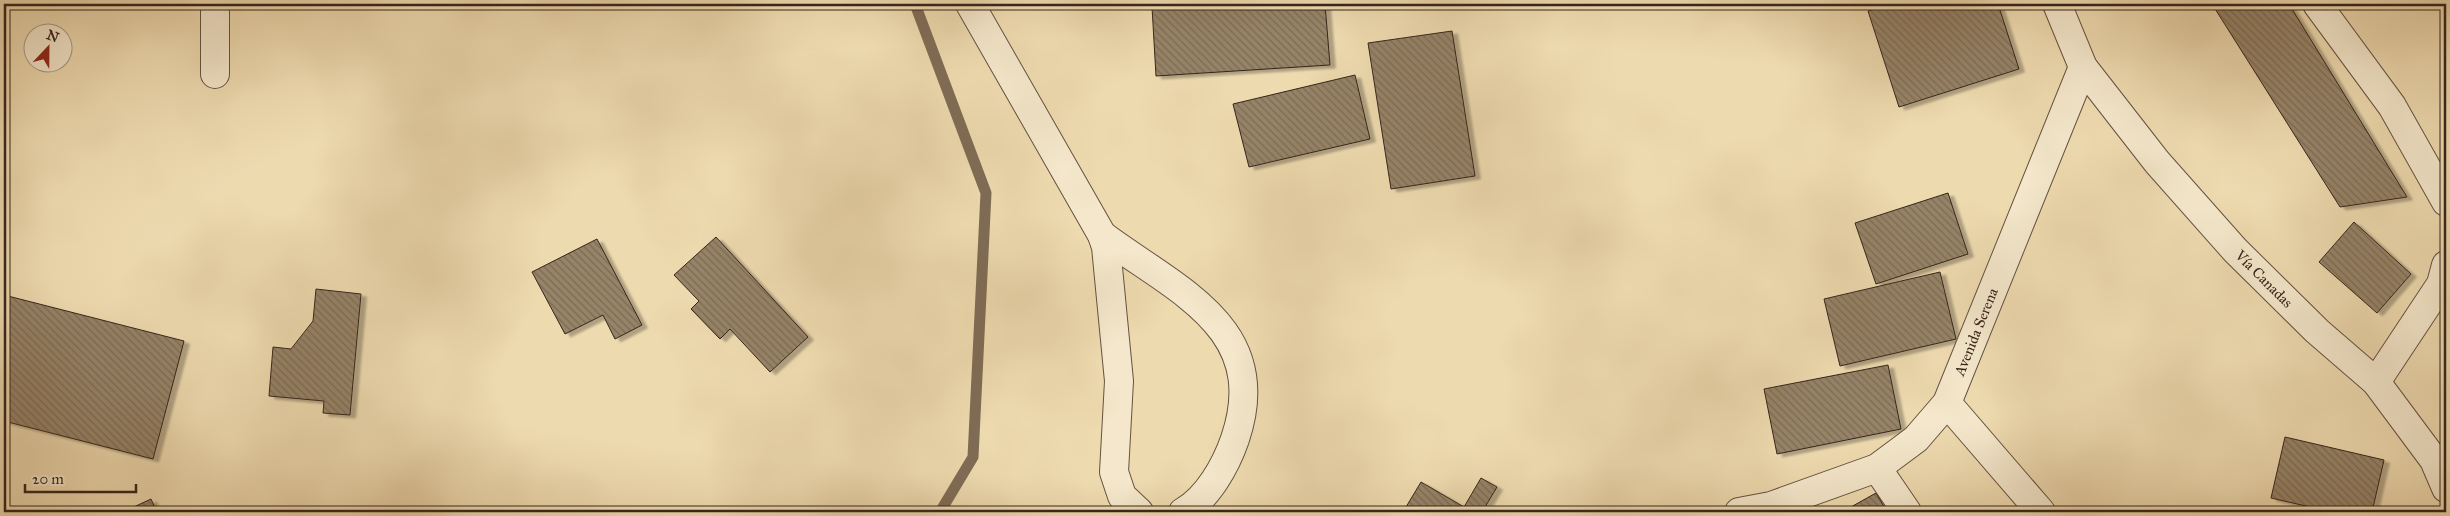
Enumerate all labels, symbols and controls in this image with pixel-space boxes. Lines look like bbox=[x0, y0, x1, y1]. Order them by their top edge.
north arrow bbox=[22, 22, 72, 72]
text: N bbox=[44, 26, 61, 47]
street label: Vía Canadas bbox=[2231, 246, 2297, 312]
street label: Avenida Serena bbox=[1950, 285, 2002, 379]
scale bar bbox=[25, 461, 136, 493]
text: 20 m bbox=[32, 470, 64, 488]

